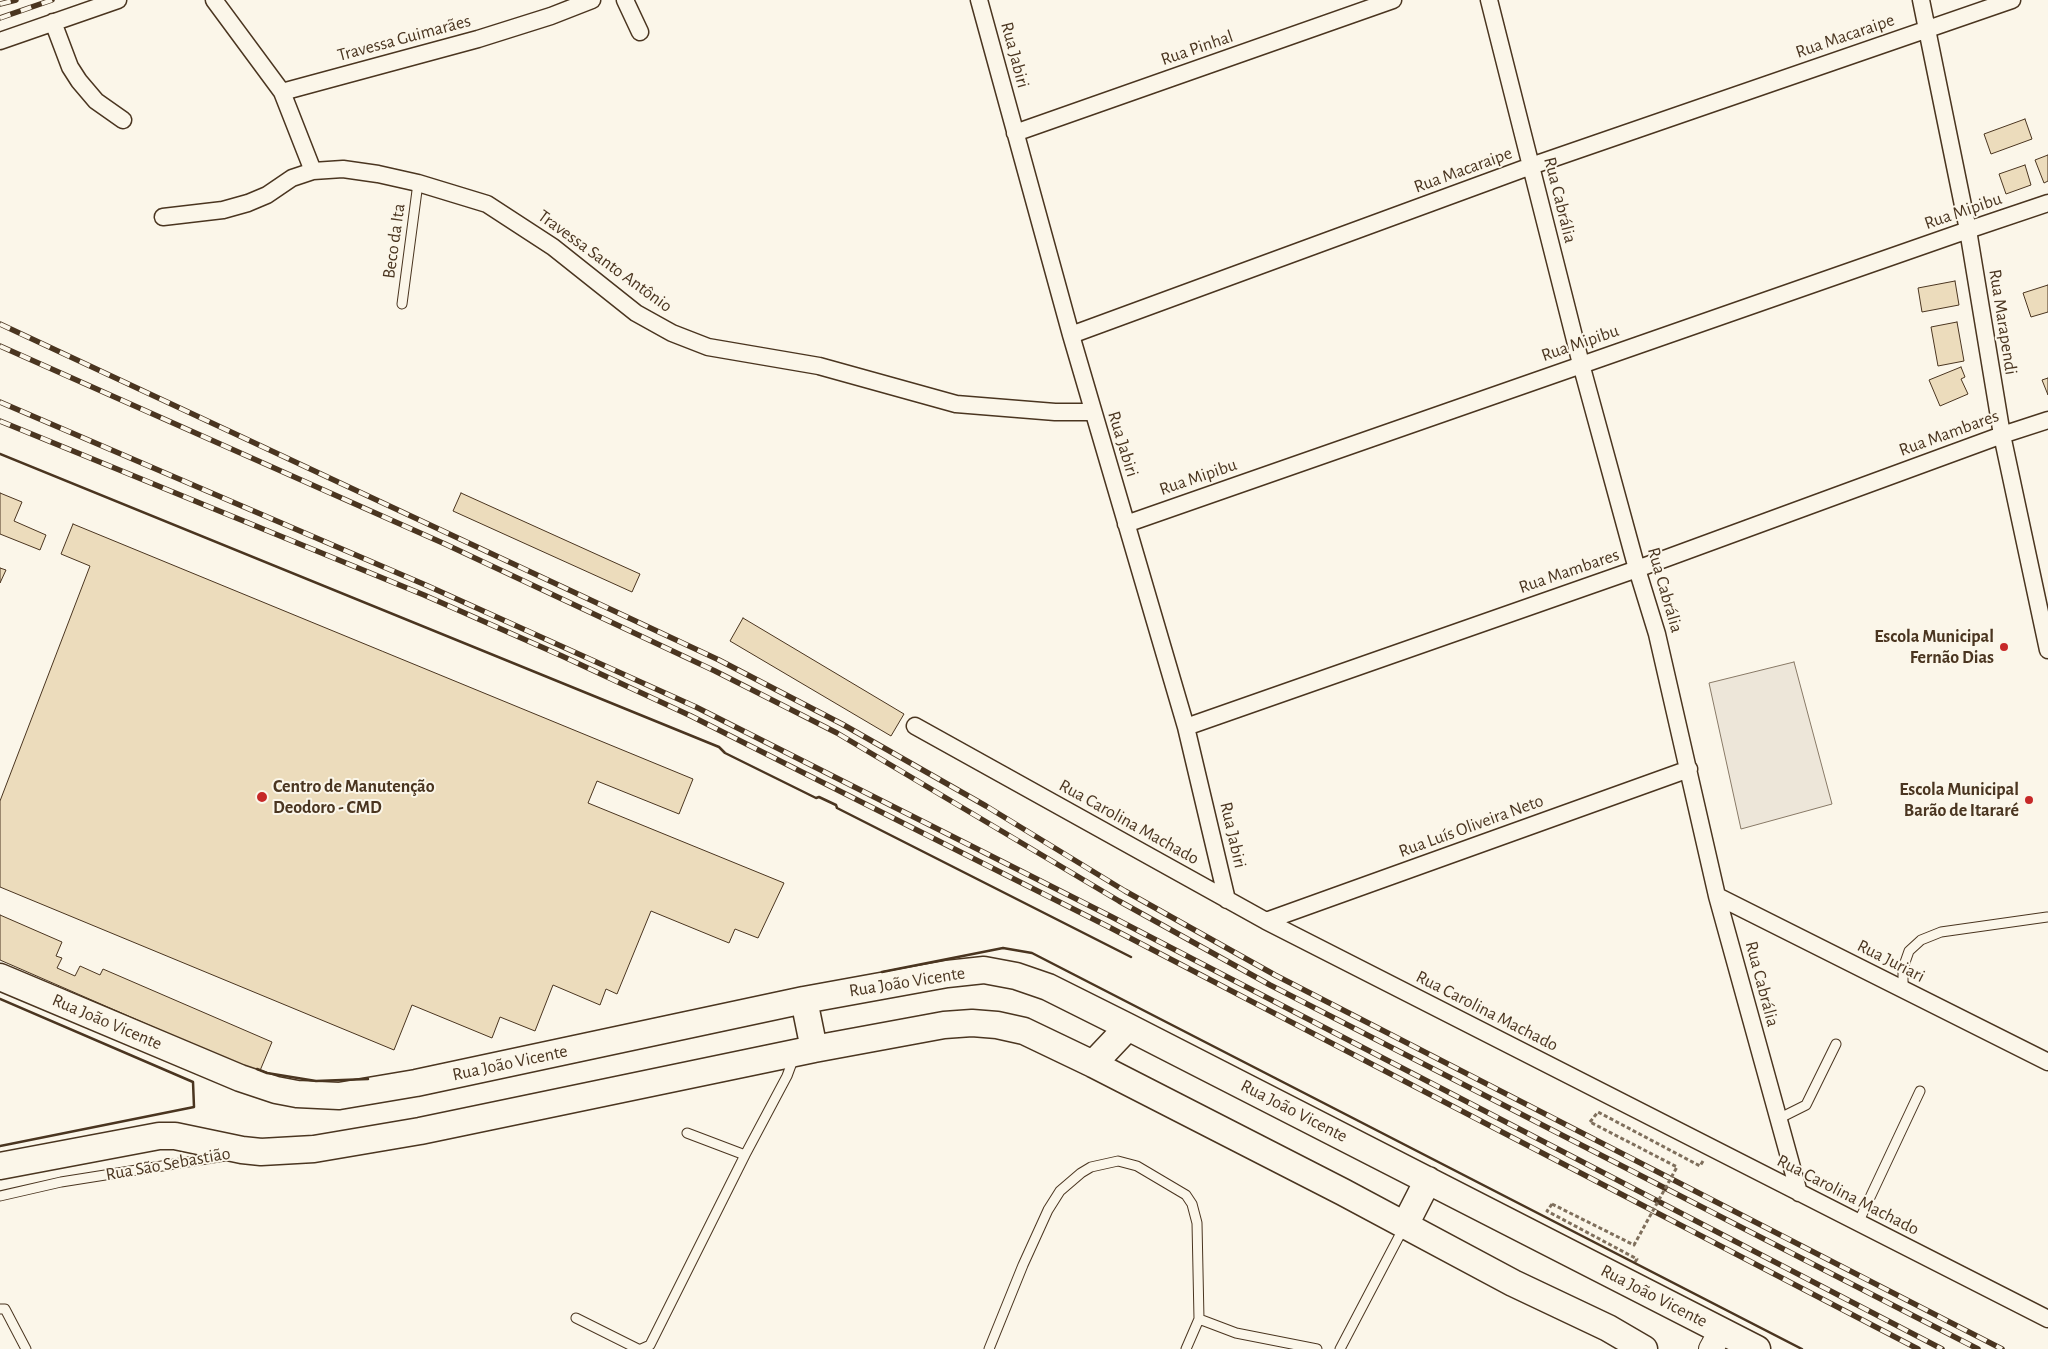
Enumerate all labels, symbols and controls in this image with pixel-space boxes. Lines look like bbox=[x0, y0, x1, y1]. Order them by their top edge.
street label: Rua Macaraipe bbox=[1793, 9, 1897, 63]
street label: Travessa Guimarães bbox=[335, 10, 473, 66]
street label: Rua Jabiri bbox=[996, 20, 1034, 90]
street label: Rua Pinhal bbox=[1158, 26, 1236, 70]
street label: Rua Macaraipe bbox=[1411, 142, 1515, 198]
street label: Rua Cabrália bbox=[1539, 155, 1581, 245]
street label: Rua Mipibu bbox=[1921, 188, 2005, 234]
street label: Beco da Ita bbox=[378, 202, 410, 280]
street label: Travessa Santo Antônio bbox=[534, 205, 676, 317]
street label: Rua Marapendi bbox=[1984, 268, 2022, 376]
street label: Rua Mipibu bbox=[1538, 320, 1622, 366]
street label: Rua Mambares bbox=[1896, 405, 2002, 461]
street label: Rua Jabiri bbox=[1103, 409, 1143, 479]
street label: Rua Mipibu bbox=[1156, 454, 1240, 500]
street label: Rua Mambares bbox=[1516, 544, 1622, 598]
street label: Rua Cabrália bbox=[1643, 545, 1687, 635]
place label: Escola Municipal Fernão Dias bbox=[1874, 626, 1994, 669]
marker: Escola Municipal Fernão Dias bbox=[1998, 641, 2010, 653]
street label: Rua Carolina Machado bbox=[1055, 775, 1203, 869]
place label: Centro de Manutenção Deodoro - CMD bbox=[273, 776, 435, 819]
place label: Escola Municipal Barão de Itararé bbox=[1899, 779, 2019, 822]
marker: Centro de Manutenção Deodoro - CMD bbox=[255, 790, 269, 804]
street label: Rua Luís Oliveira Neto bbox=[1396, 790, 1546, 862]
marker: Escola Municipal Barão de Itararé bbox=[2023, 794, 2035, 806]
street label: Rua Jabiri bbox=[1215, 800, 1251, 870]
street label: Rua Juriari bbox=[1854, 935, 1928, 987]
street label: Rua Cabrália bbox=[1740, 939, 1784, 1029]
street label: Rua João Vicente bbox=[847, 962, 967, 1002]
street label: Rua Carolina Machado bbox=[1412, 966, 1562, 1056]
street label: Rua João Vicente bbox=[49, 989, 165, 1055]
street label: Rua João Vicente bbox=[450, 1040, 570, 1086]
street label: Rua João Vicente bbox=[1237, 1075, 1351, 1147]
street label: Rua São Sebastião bbox=[104, 1142, 232, 1186]
street label: Rua Carolina Machado bbox=[1773, 1150, 1923, 1240]
street label: Rua João Vicente bbox=[1597, 1260, 1711, 1332]

